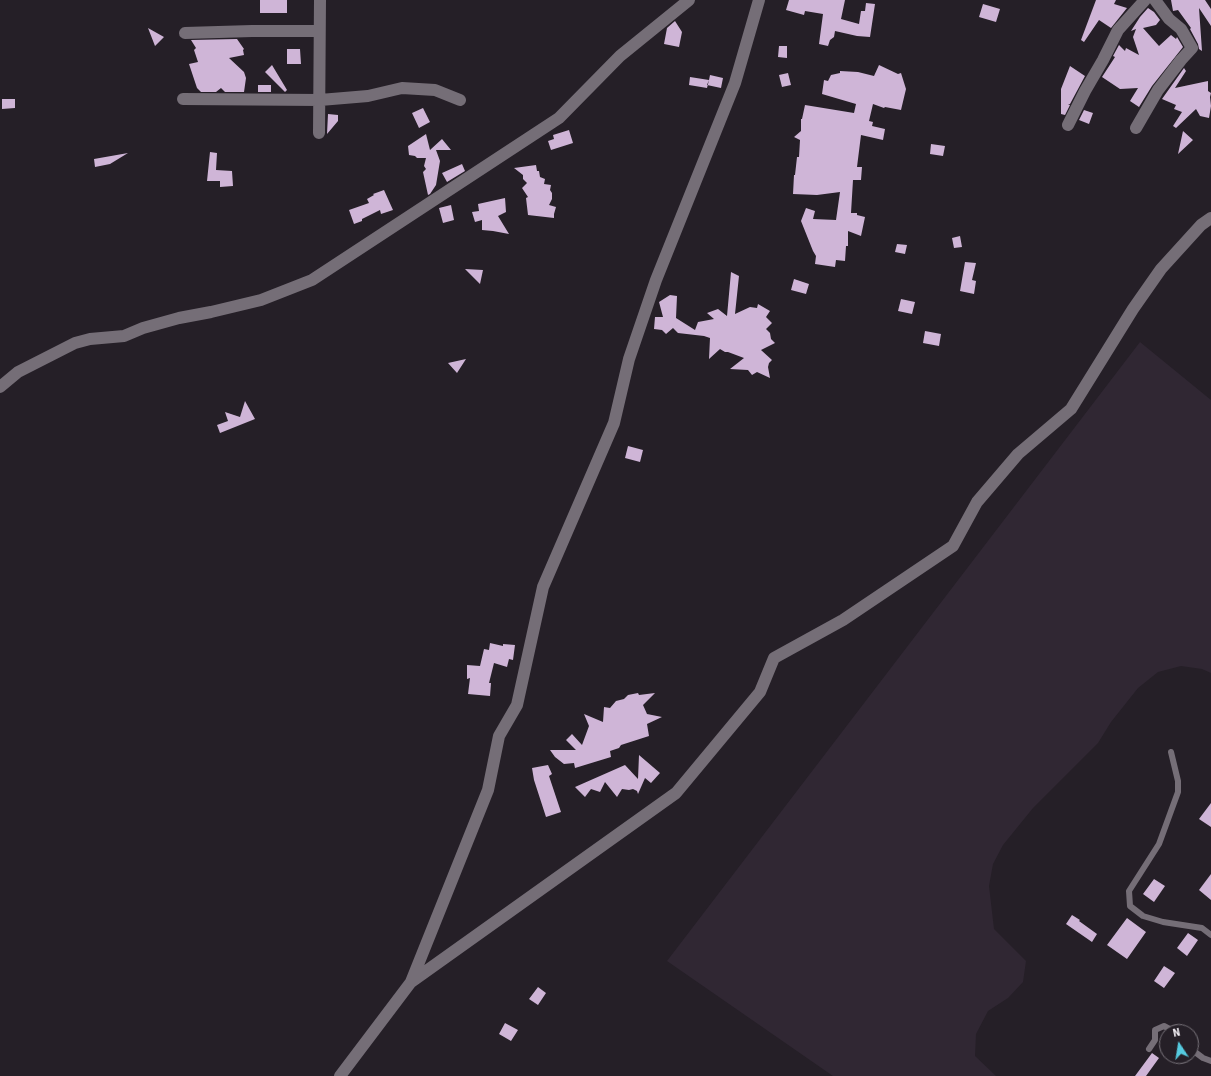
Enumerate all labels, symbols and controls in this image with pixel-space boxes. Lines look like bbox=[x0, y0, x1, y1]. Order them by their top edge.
north arrow bbox=[1159, 1024, 1199, 1064]
text: N bbox=[1171, 1025, 1182, 1041]

